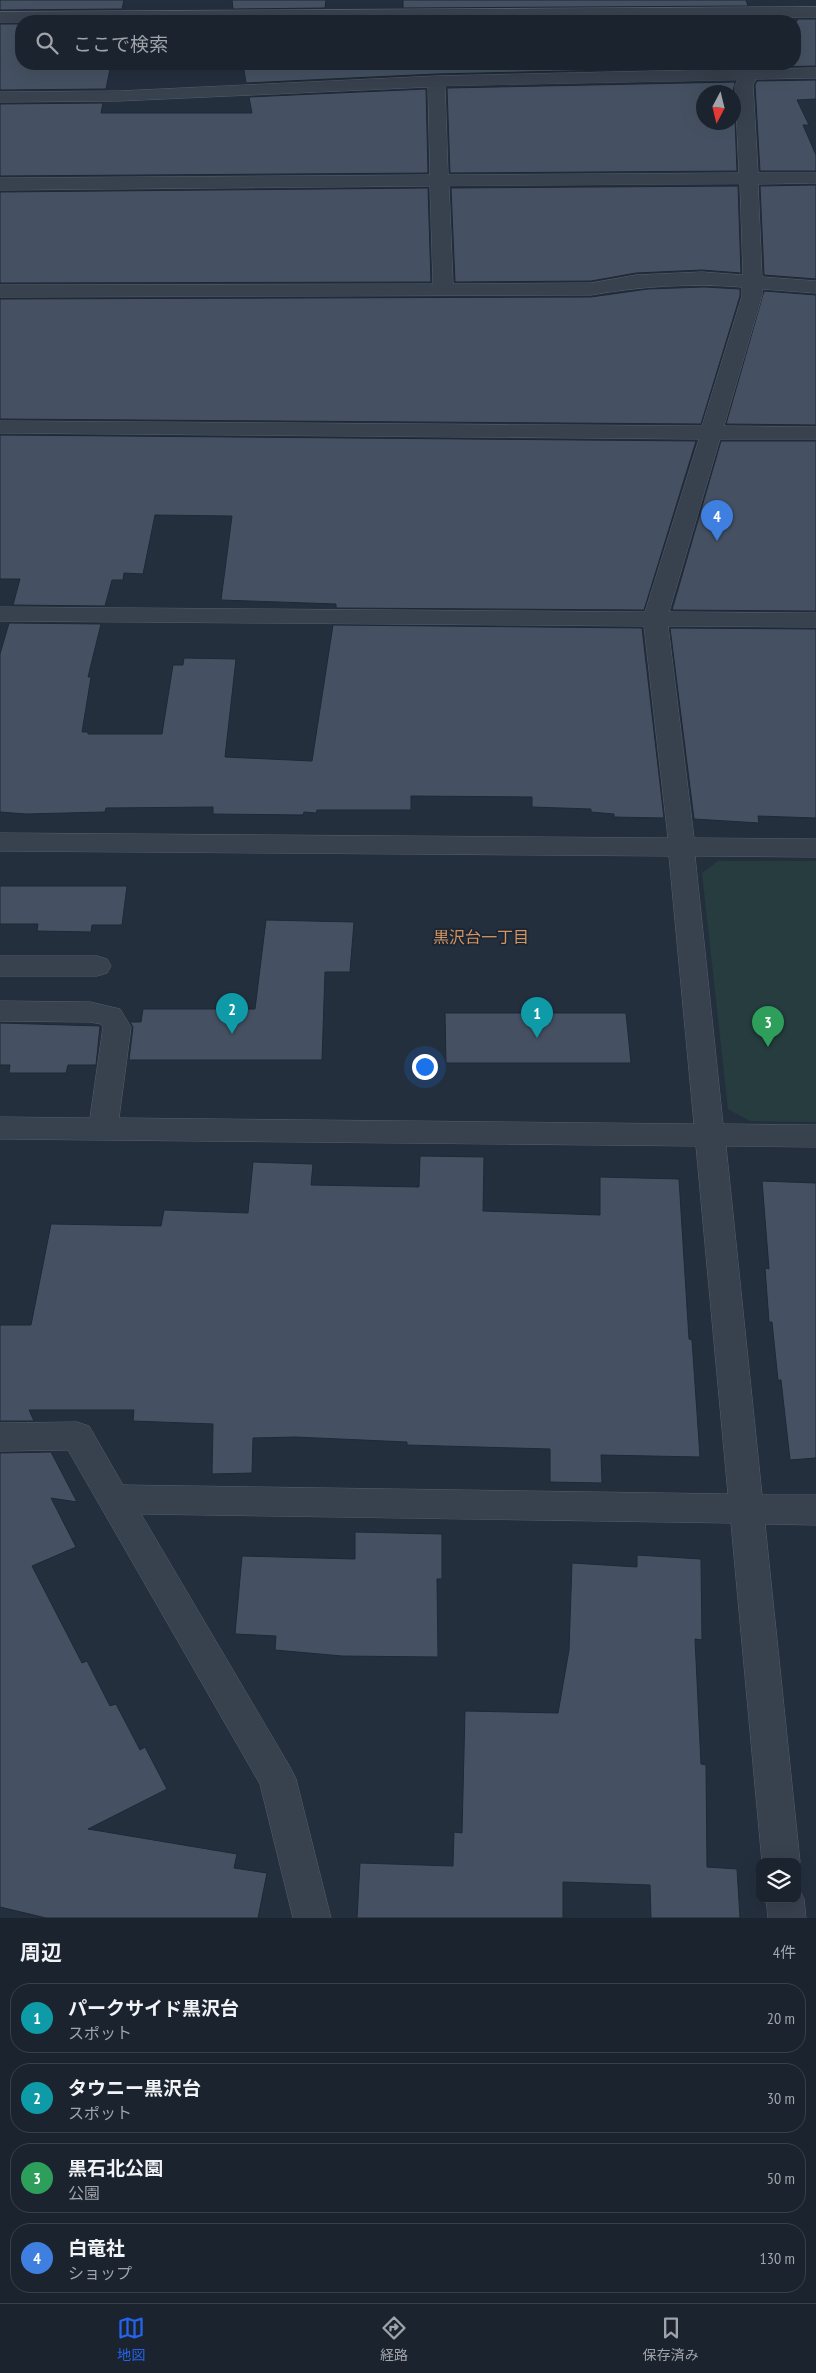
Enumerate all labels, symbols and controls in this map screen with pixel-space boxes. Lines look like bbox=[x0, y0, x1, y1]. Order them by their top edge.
search box bbox=[15, 15, 801, 70]
icon: search bbox=[33, 29, 61, 57]
text: ここで検索 bbox=[73, 32, 168, 56]
north arrow bbox=[696, 85, 741, 130]
pin: 4 bbox=[701, 500, 733, 541]
district label: 黒沢台一丁目 bbox=[433, 927, 529, 947]
pin: 2 bbox=[216, 993, 248, 1034]
pin: 1 bbox=[521, 997, 553, 1038]
pin: 3 bbox=[752, 1006, 784, 1047]
your location bbox=[412, 1054, 438, 1080]
map controls bbox=[756, 1858, 801, 1903]
button: layers bbox=[756, 1858, 801, 1903]
text: 周辺 bbox=[20, 1939, 62, 1966]
text: 4件 bbox=[773, 1942, 796, 1962]
text: パークサイド黒沢台 bbox=[68, 1996, 239, 2020]
text: 1 bbox=[33, 2008, 41, 2028]
text: 20 m bbox=[767, 2008, 795, 2028]
text: スポット bbox=[68, 2023, 132, 2043]
text: タウニー黒沢台 bbox=[68, 2076, 201, 2100]
text: 2 bbox=[33, 2088, 41, 2108]
text: 30 m bbox=[767, 2088, 795, 2108]
text: スポット bbox=[68, 2103, 132, 2123]
text: 黒石北公園 bbox=[68, 2156, 163, 2180]
text: 3 bbox=[33, 2168, 41, 2188]
text: 50 m bbox=[767, 2168, 795, 2188]
text: 公園 bbox=[68, 2183, 100, 2203]
text: 白竜社 bbox=[68, 2236, 125, 2260]
text: 4 bbox=[33, 2248, 41, 2268]
text: 130 m bbox=[760, 2248, 795, 2268]
text: ショップ bbox=[68, 2263, 132, 2283]
tab: 地図 bbox=[117, 2314, 145, 2364]
tab: 経路 bbox=[380, 2314, 408, 2364]
tab: 保存済み bbox=[643, 2314, 699, 2364]

